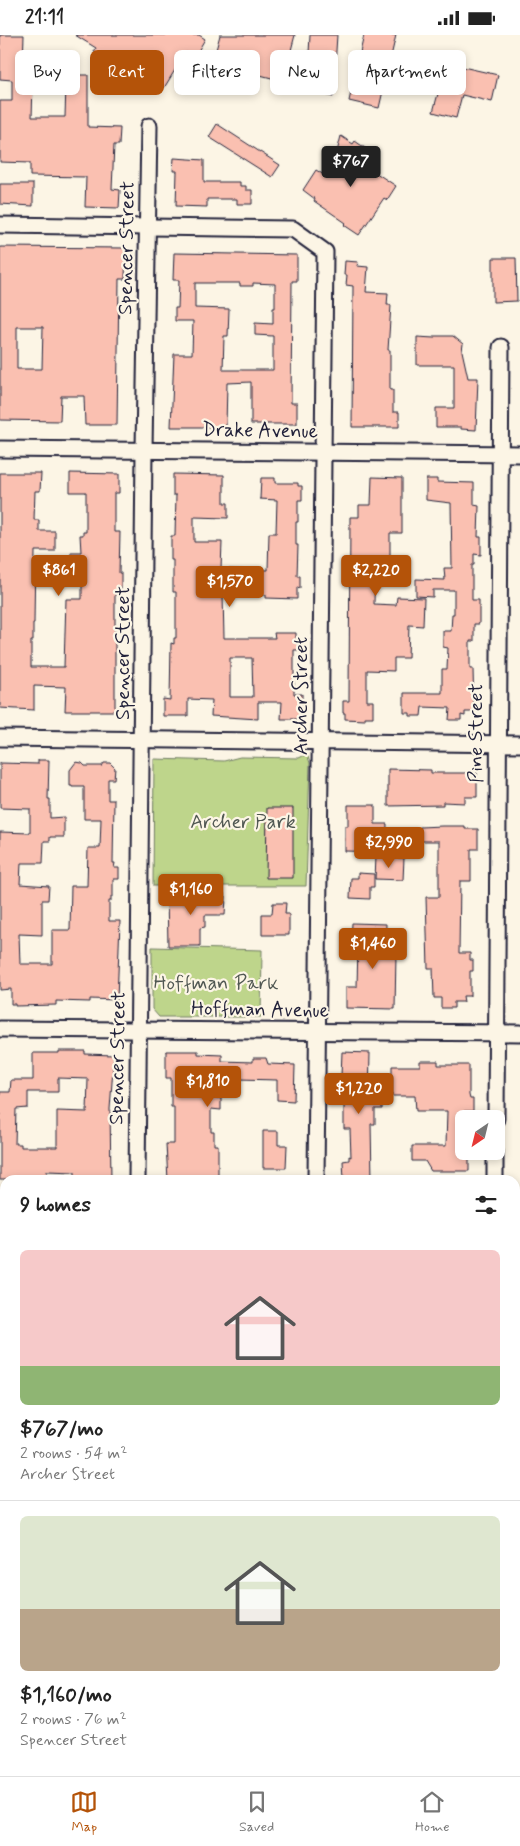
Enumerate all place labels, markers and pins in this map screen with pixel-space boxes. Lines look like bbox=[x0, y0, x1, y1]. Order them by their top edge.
pin: $767 bbox=[321, 145, 381, 188]
pin: $861 bbox=[29, 555, 89, 597]
pin: $2,220 bbox=[335, 555, 417, 597]
pin: $1,570 bbox=[189, 565, 271, 608]
pin: $2,990 bbox=[348, 827, 430, 869]
pin: $1,160 bbox=[150, 873, 232, 916]
pin: $1,460 bbox=[332, 927, 414, 970]
pin: $1,810 bbox=[167, 1065, 249, 1108]
pin: $1,220 bbox=[318, 1073, 400, 1115]

